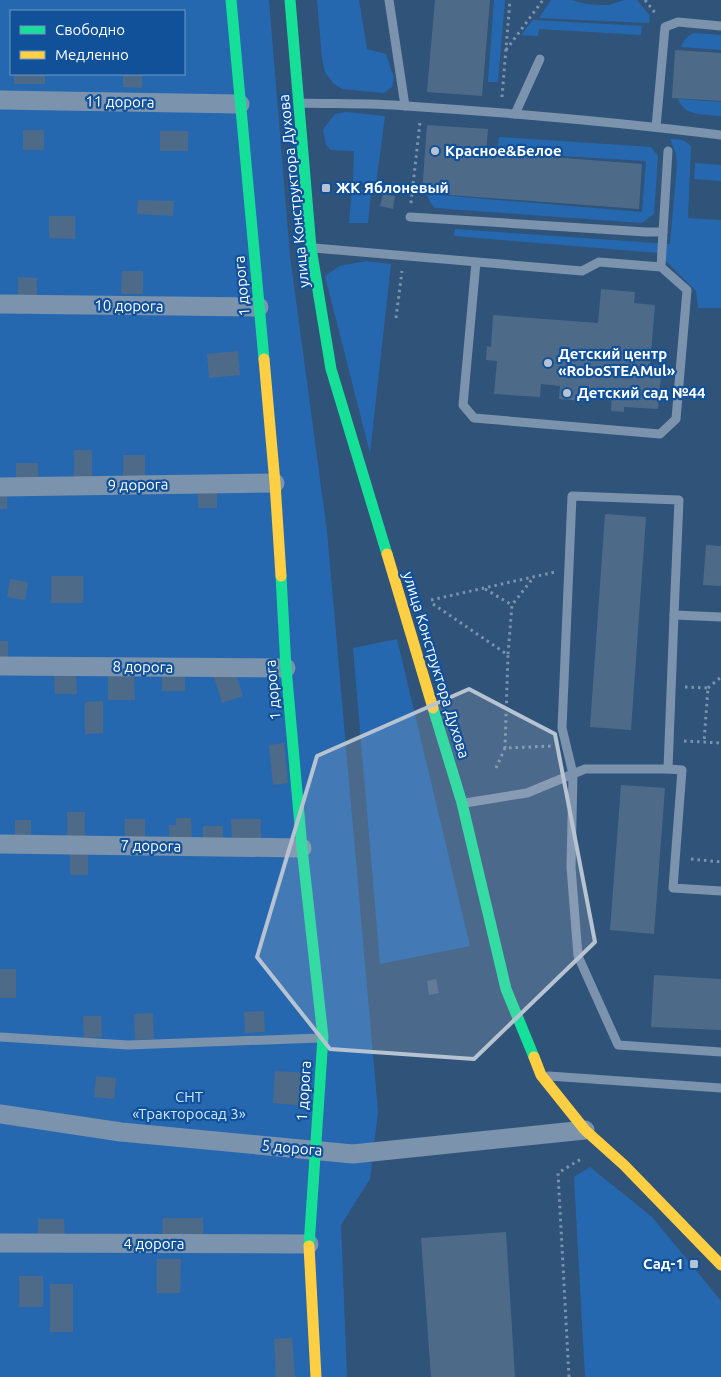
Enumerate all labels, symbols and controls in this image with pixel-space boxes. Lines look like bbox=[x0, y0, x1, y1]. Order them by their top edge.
legend bbox=[10, 10, 185, 75]
text: Свободно bbox=[55, 21, 125, 38]
text: Медленно bbox=[55, 46, 129, 63]
street label: 11 дорога bbox=[85, 92, 155, 111]
street label: улица Конструктора Духова bbox=[275, 93, 312, 289]
place label: Красное&Белое bbox=[445, 142, 562, 159]
marker: Красное&Белое bbox=[429, 145, 441, 157]
place label: ЖК Яблоневый bbox=[336, 179, 449, 196]
marker: ЖК Яблоневый bbox=[320, 182, 332, 194]
street label: 1 дорога bbox=[230, 255, 253, 317]
street label: 10 дорога bbox=[94, 296, 164, 315]
place label: Детский центр «RoboSTEAMul» bbox=[558, 345, 676, 379]
marker: Детский центр «RoboSTEAMul» bbox=[542, 357, 554, 369]
place label: Детский сад №44 bbox=[577, 384, 705, 401]
marker: Детский сад №44 bbox=[561, 387, 573, 399]
street label: 9 дорога bbox=[107, 475, 169, 494]
street label: улица Конструктора Духова bbox=[400, 569, 473, 760]
street label: 8 дорога bbox=[112, 657, 174, 676]
street label: 1 дорога bbox=[261, 659, 284, 721]
street label: 7 дорога bbox=[120, 836, 182, 855]
street label: 1 дорога bbox=[293, 1060, 314, 1122]
park label: СНТ «Тракторосад 3» bbox=[132, 1088, 246, 1122]
street label: 5 дорога bbox=[261, 1136, 323, 1159]
street label: 4 дорога bbox=[124, 1235, 184, 1252]
place label: Сад-1 bbox=[643, 1255, 684, 1272]
marker: Сад-1 bbox=[688, 1258, 700, 1270]

